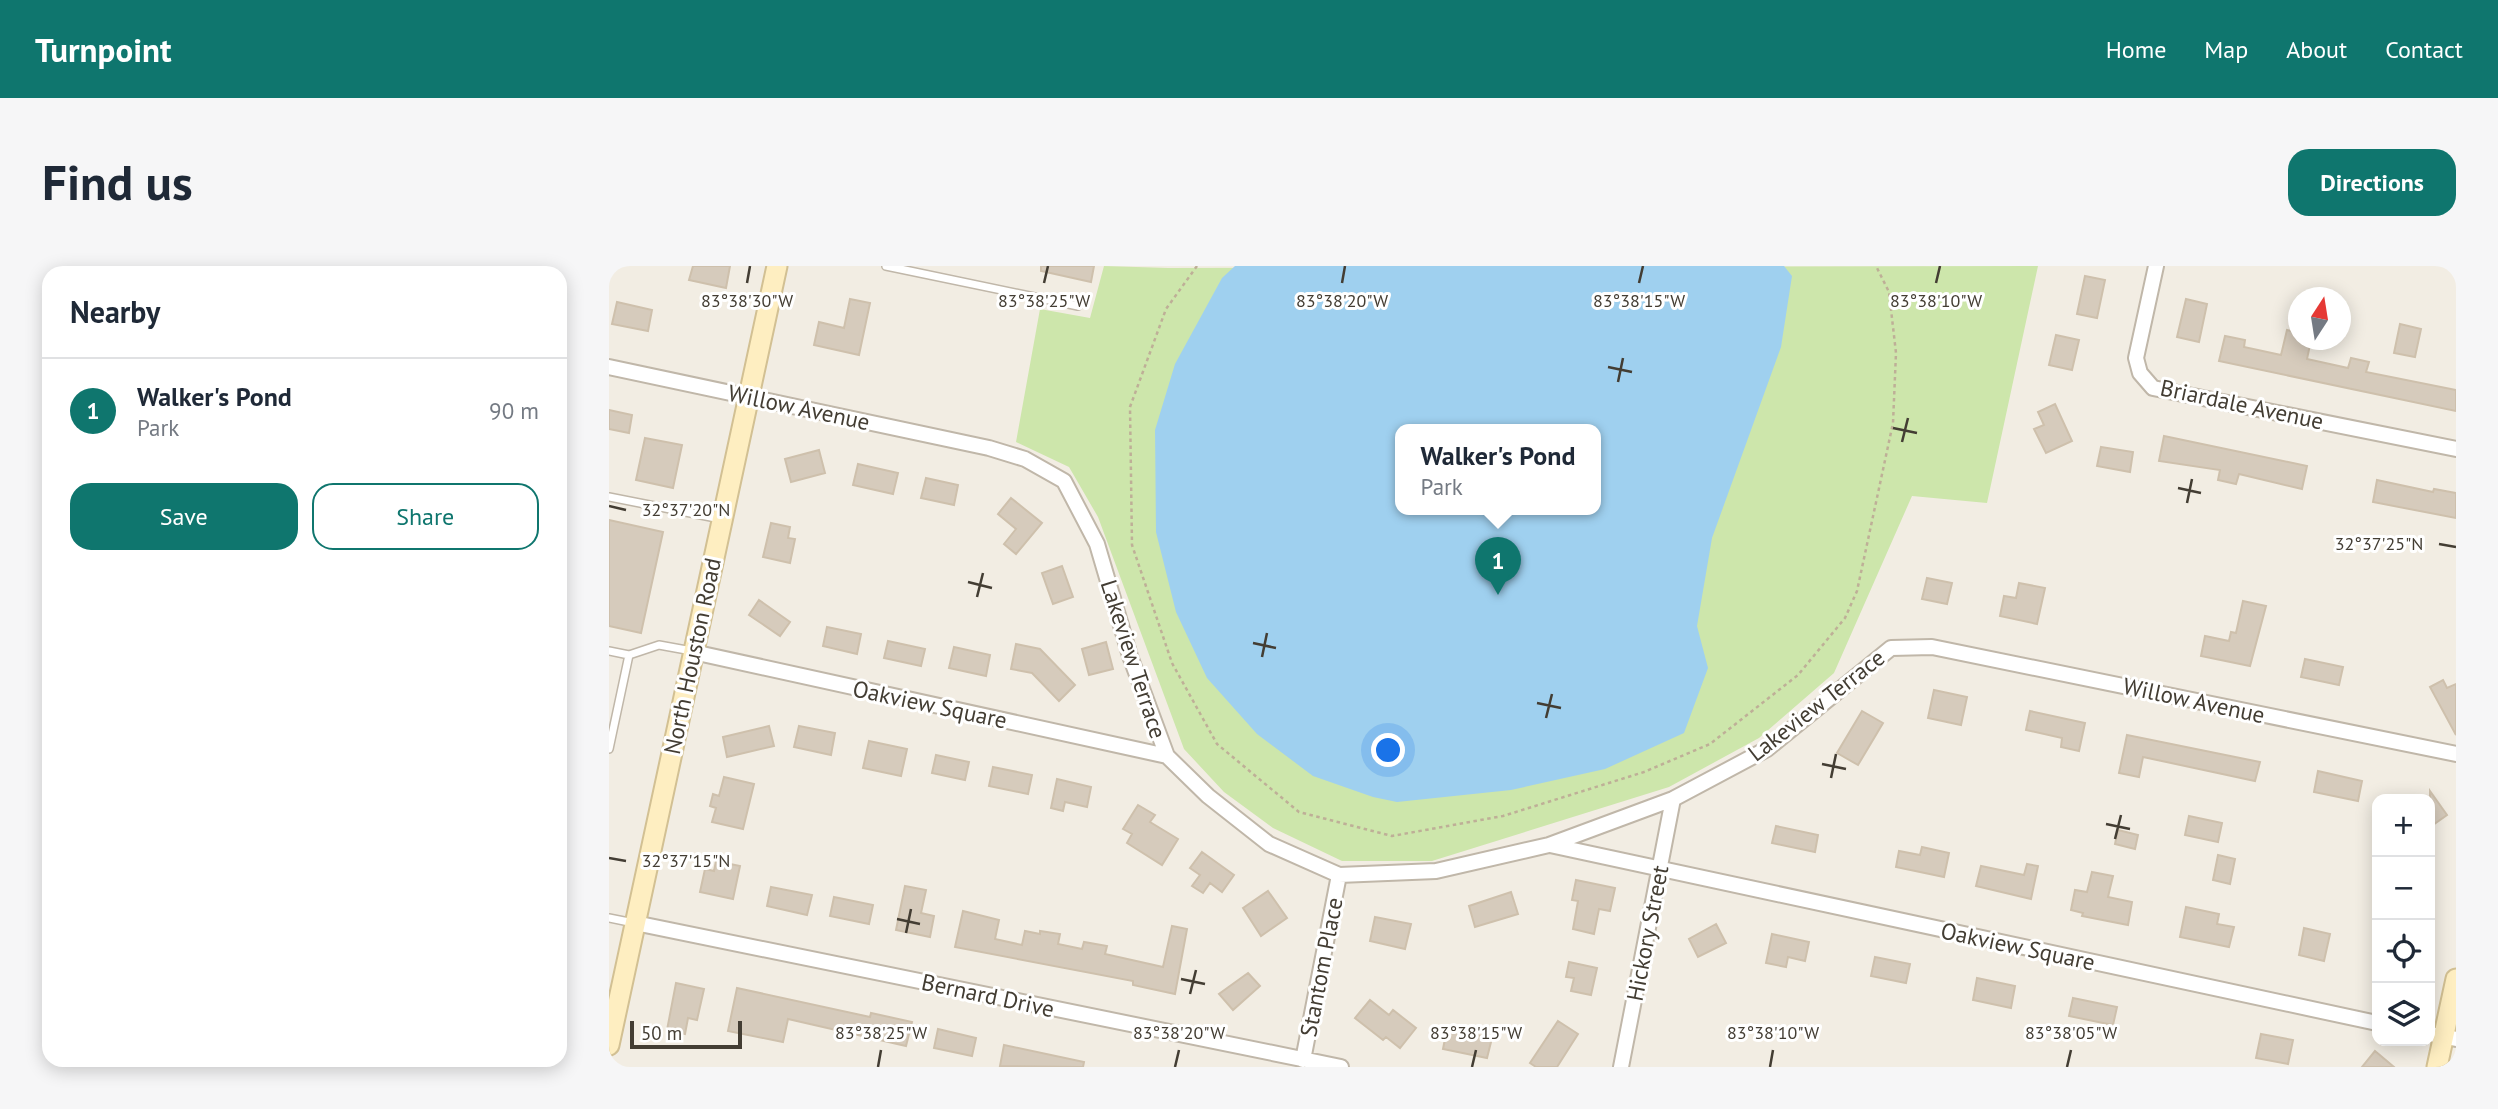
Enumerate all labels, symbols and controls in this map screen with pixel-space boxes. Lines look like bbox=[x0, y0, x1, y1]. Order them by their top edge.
text: Turnpoint bbox=[35, 28, 172, 71]
text: Home bbox=[2106, 34, 2166, 65]
text: Map bbox=[2204, 34, 2248, 65]
text: About bbox=[2286, 34, 2347, 65]
text: Contact bbox=[2385, 34, 2463, 65]
button: Directions bbox=[2288, 149, 2456, 216]
text: Find us bbox=[42, 150, 193, 214]
north arrow bbox=[2288, 287, 2351, 350]
text: 83°38'30"W bbox=[701, 289, 793, 312]
text: 83°38'25"W bbox=[998, 289, 1090, 312]
text: 83°38'20"W bbox=[1296, 289, 1388, 312]
text: 83°38'15"W bbox=[1593, 289, 1685, 312]
text: 83°38'10"W bbox=[1890, 289, 1982, 312]
text: Nearby bbox=[70, 292, 160, 331]
street label: Briardale Avenue bbox=[2158, 373, 2326, 435]
street label: Willow Avenue bbox=[725, 378, 873, 436]
text: Walker's Pond bbox=[137, 380, 292, 413]
text: 1 bbox=[86, 396, 100, 425]
text: 90 m bbox=[489, 396, 539, 425]
text: Park bbox=[137, 413, 179, 442]
popup bbox=[1395, 424, 1601, 515]
text: Walker's Pond bbox=[1421, 439, 1575, 472]
text: Park bbox=[1421, 472, 1463, 501]
button: Save bbox=[70, 483, 298, 550]
button: Share bbox=[312, 483, 539, 550]
text: 32°37'20"N bbox=[642, 498, 730, 521]
text: 32°37'25"N bbox=[2335, 532, 2423, 555]
pin: 1 bbox=[1475, 537, 1521, 595]
street label: North Houston Road bbox=[657, 555, 727, 757]
street label: Lakeview Terrace bbox=[1095, 576, 1173, 742]
street label: Lakeview Terrace bbox=[1742, 643, 1890, 767]
street label: Willow Avenue bbox=[2120, 671, 2268, 729]
street label: Oakview Square bbox=[850, 673, 1010, 735]
your location bbox=[1371, 733, 1405, 767]
map controls bbox=[2372, 794, 2435, 1046]
button: + bbox=[2372, 794, 2435, 857]
text: 32°37'15"N bbox=[642, 849, 730, 872]
button: − bbox=[2372, 857, 2435, 920]
street label: Hickory Street bbox=[1620, 862, 1674, 1003]
street label: Stantom Place bbox=[1293, 895, 1349, 1039]
street label: Oakview Square bbox=[1938, 915, 2098, 977]
button: locate bbox=[2372, 920, 2435, 983]
street label: Bernard Drive bbox=[919, 967, 1057, 1023]
button: layers bbox=[2372, 983, 2435, 1046]
scale bar bbox=[630, 1018, 742, 1050]
text: 50 m bbox=[641, 1021, 682, 1045]
text: 83°38'25"W bbox=[835, 1021, 927, 1044]
text: 83°38'20"W bbox=[1133, 1021, 1225, 1044]
text: 83°38'15"W bbox=[1430, 1021, 1522, 1044]
text: 83°38'10"W bbox=[1727, 1021, 1819, 1044]
text: 83°38'05"W bbox=[2025, 1021, 2117, 1044]

